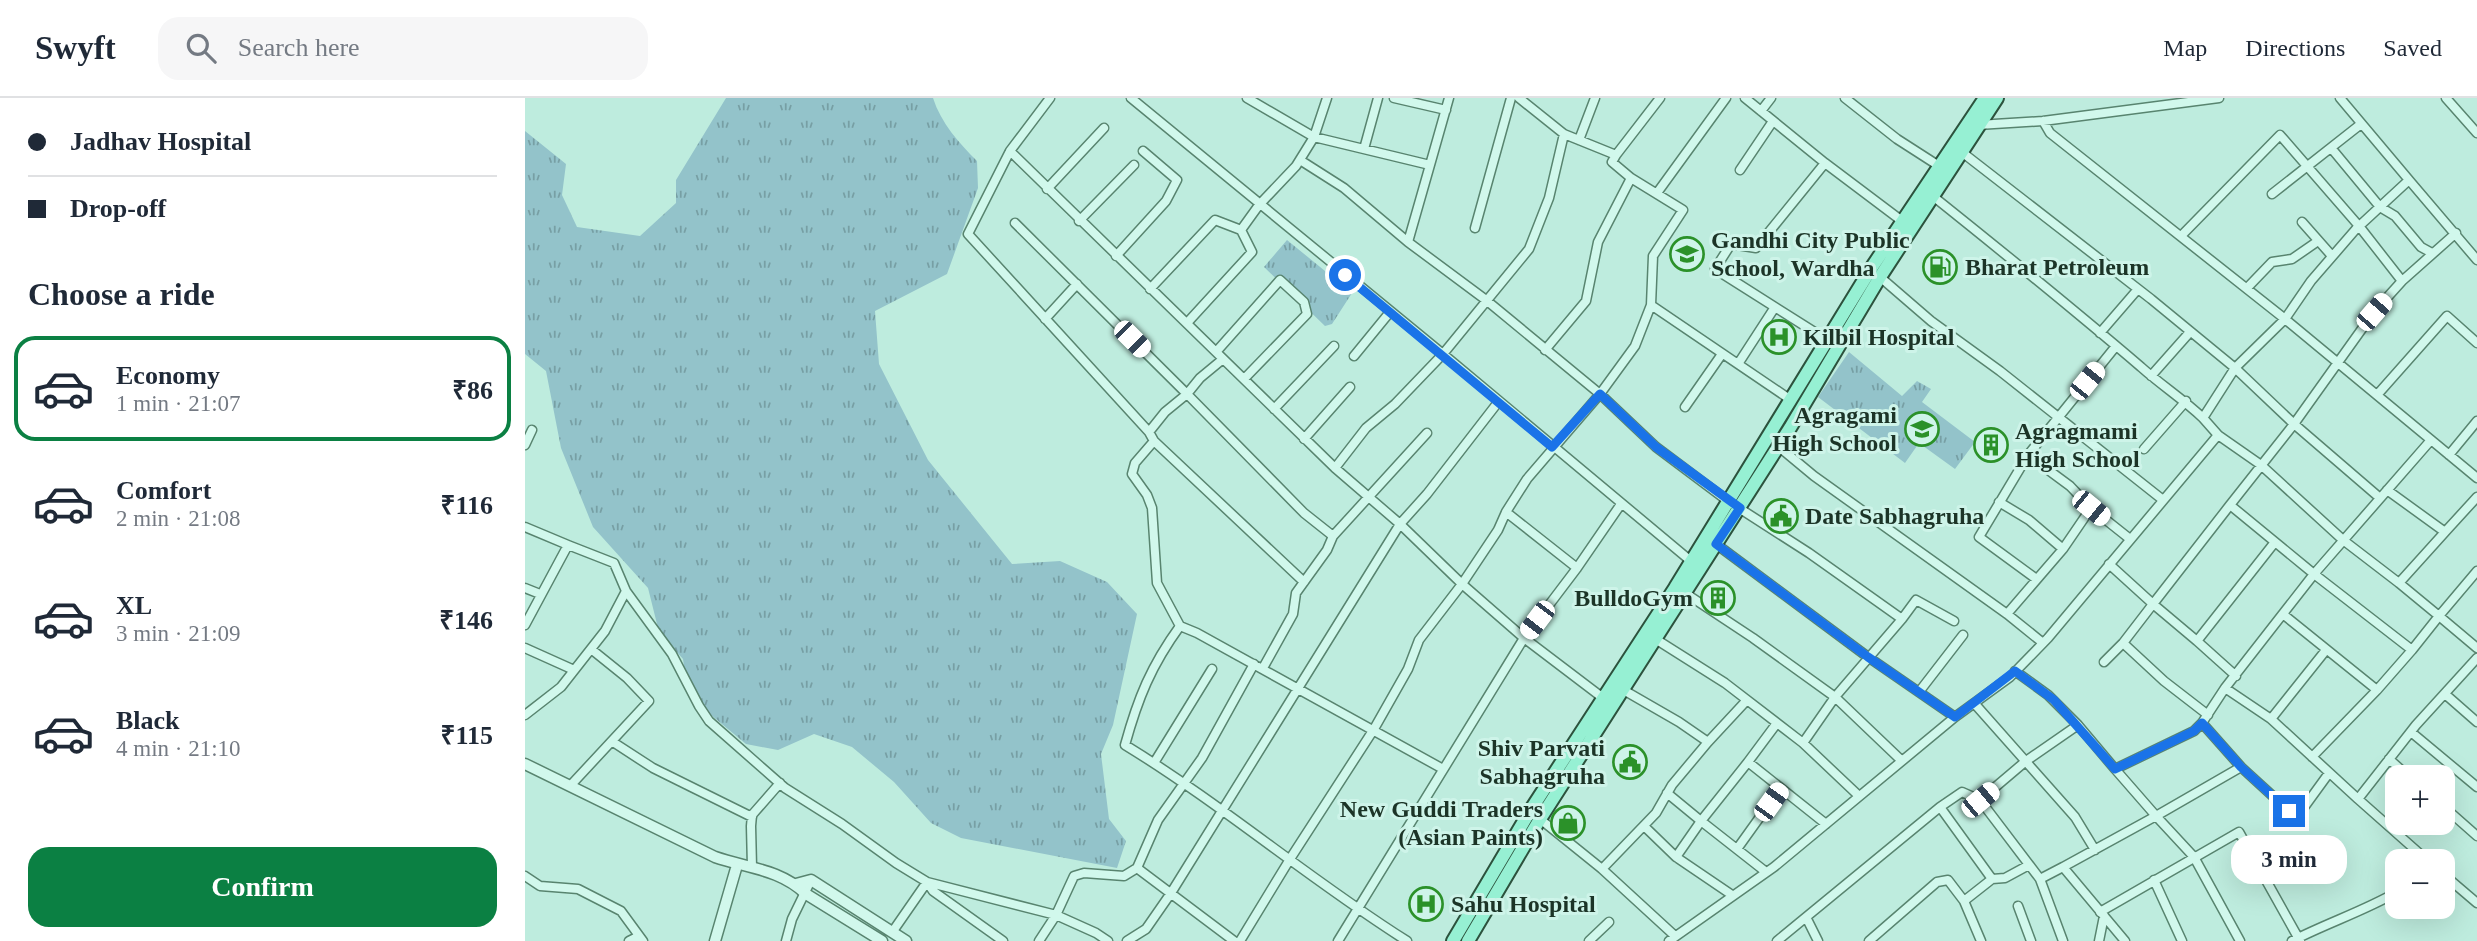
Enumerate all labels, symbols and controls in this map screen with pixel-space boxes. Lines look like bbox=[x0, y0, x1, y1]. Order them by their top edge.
search box bbox=[158, 17, 648, 80]
icon: search bbox=[182, 29, 220, 67]
text: Swyft bbox=[35, 30, 116, 66]
text: Search here bbox=[238, 33, 360, 62]
text: Map bbox=[2163, 35, 2207, 61]
text: Directions bbox=[2245, 35, 2345, 61]
text: Saved bbox=[2383, 35, 2442, 61]
text: Jadhav Hospital bbox=[70, 127, 251, 156]
text: Drop-off bbox=[70, 194, 166, 223]
place label: Gandhi City Public School, Wardha bbox=[1711, 227, 1910, 281]
school or university icon: Gandhi City Public School, Wardha bbox=[1668, 235, 1706, 273]
fuel station icon: Bharat Petroleum bbox=[1921, 248, 1959, 286]
place label: Bharat Petroleum bbox=[1965, 254, 2149, 280]
route start bbox=[1329, 259, 1361, 291]
text: Choose a ride bbox=[28, 276, 215, 312]
car bbox=[2353, 289, 2396, 335]
car bbox=[1110, 317, 1155, 361]
hospital icon: Kilbil Hospital bbox=[1760, 318, 1798, 356]
place label: Kilbil Hospital bbox=[1803, 324, 1955, 350]
icon: car bbox=[32, 357, 95, 420]
car bbox=[2066, 358, 2109, 404]
text: Economy bbox=[116, 361, 220, 390]
text: ₹86 bbox=[452, 376, 493, 405]
text: 1 min · 21:07 bbox=[116, 391, 241, 416]
place label: Agragami High School bbox=[1772, 402, 1897, 456]
school or university icon: Agragami High School bbox=[1903, 410, 1941, 448]
place label: Agragmami High School bbox=[2015, 418, 2140, 472]
building icon: Agragmami High School bbox=[1972, 426, 2010, 464]
icon: car bbox=[32, 472, 95, 535]
text: Comfort bbox=[116, 476, 211, 505]
car bbox=[2069, 487, 2114, 529]
text: ₹116 bbox=[441, 491, 493, 520]
public building icon: Date Sabhagruha bbox=[1762, 497, 1800, 535]
place label: Date Sabhagruha bbox=[1805, 503, 1984, 529]
text: 2 min · 21:08 bbox=[116, 506, 241, 531]
building icon: BulldoGym bbox=[1699, 579, 1737, 617]
place label: BulldoGym bbox=[1574, 585, 1693, 611]
icon: car bbox=[32, 587, 95, 650]
text: XL bbox=[116, 591, 152, 620]
car bbox=[1516, 597, 1559, 643]
text: ₹146 bbox=[439, 606, 493, 635]
text: 3 min · 21:09 bbox=[116, 621, 241, 646]
icon: car bbox=[32, 702, 95, 765]
text: Black bbox=[116, 706, 180, 735]
text: ₹115 bbox=[441, 721, 493, 750]
place label: Shiv Parvati Sabhagruha bbox=[1478, 735, 1605, 789]
text: 4 min · 21:10 bbox=[116, 736, 241, 761]
public building icon: Shiv Parvati Sabhagruha bbox=[1611, 743, 1649, 781]
map controls bbox=[2385, 765, 2455, 919]
button: + bbox=[2385, 765, 2455, 835]
car bbox=[1958, 778, 2003, 822]
car bbox=[1751, 779, 1792, 825]
route end bbox=[2273, 795, 2305, 827]
place label: New Guddi Traders (Asian Paints) bbox=[1340, 796, 1543, 850]
shop icon: New Guddi Traders (Asian Paints) bbox=[1549, 804, 1587, 842]
callout: 3 min bbox=[2231, 836, 2347, 884]
button: Confirm bbox=[28, 847, 497, 927]
text: 3 min bbox=[2261, 847, 2317, 872]
button: − bbox=[2385, 849, 2455, 919]
hospital icon: Sahu Hospital bbox=[1407, 885, 1445, 923]
place label: Sahu Hospital bbox=[1451, 891, 1596, 917]

